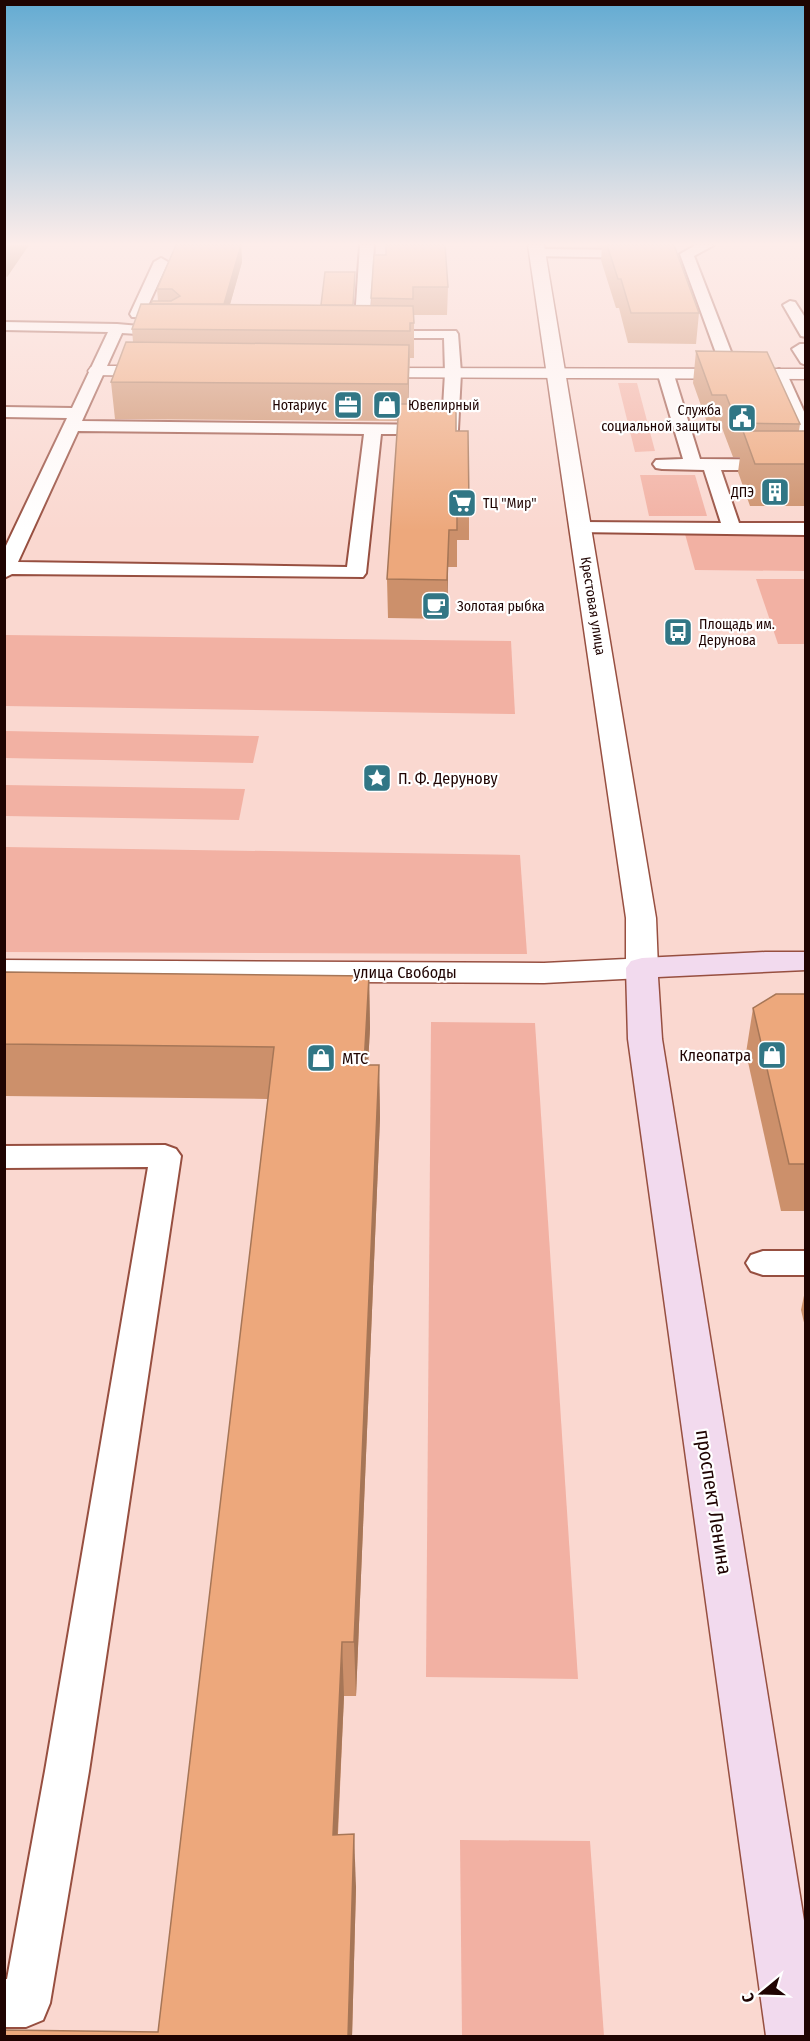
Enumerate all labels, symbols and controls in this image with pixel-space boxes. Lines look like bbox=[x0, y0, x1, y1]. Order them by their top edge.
office icon: Нотариус bbox=[332, 389, 364, 421]
shop icon: Ювелирный bbox=[371, 389, 403, 421]
place label: Нотариус bbox=[272, 397, 327, 414]
place label: Ювелирный bbox=[408, 397, 480, 414]
place label: Служба социальной защиты bbox=[601, 402, 721, 435]
public building icon: Служба социальной защиты bbox=[726, 402, 758, 434]
building icon: ДПЭ bbox=[759, 476, 791, 508]
place label: ДПЭ bbox=[730, 484, 754, 501]
supermarket icon: ТЦ "Мир" bbox=[446, 487, 478, 519]
place label: ТЦ "Мир" bbox=[483, 495, 537, 512]
street label: Крестовая улица bbox=[577, 555, 609, 657]
cafe icon: Золотая рыбка bbox=[420, 590, 452, 622]
place label: Золотая рыбка bbox=[457, 598, 545, 615]
bus stop icon: Площадь им. Дерунова bbox=[662, 616, 694, 648]
place label: Площадь им. Дерунова bbox=[698, 616, 775, 649]
place icon: П. Ф. Дерунову bbox=[361, 762, 393, 794]
place label: П. Ф. Дерунову bbox=[398, 769, 499, 788]
street label: улица Свободы bbox=[353, 963, 457, 982]
shop icon: Клеопатра bbox=[756, 1039, 788, 1071]
shop icon: МТС bbox=[305, 1042, 337, 1074]
place label: Клеопатра bbox=[679, 1046, 751, 1065]
place label: МТС bbox=[342, 1049, 368, 1068]
street label: проспект Ленина bbox=[691, 1428, 737, 1576]
north arrow bbox=[732, 1963, 792, 2023]
text: С bbox=[738, 1990, 759, 2005]

